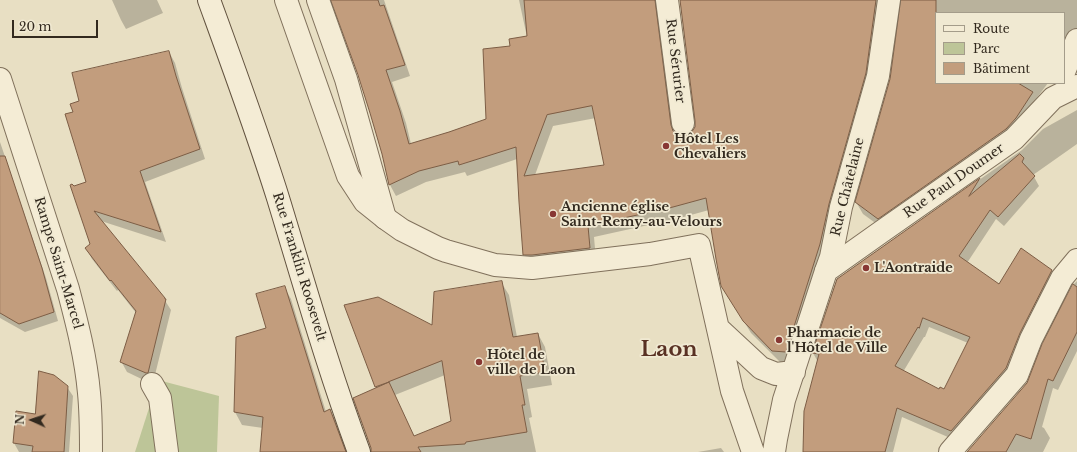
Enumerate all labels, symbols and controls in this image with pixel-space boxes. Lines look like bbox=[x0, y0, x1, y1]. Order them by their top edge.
scale bar bbox=[14, 12, 100, 38]
legend bbox=[935, 12, 1065, 84]
street label: Rue Sérurier bbox=[662, 18, 688, 104]
text: 20 m bbox=[19, 19, 51, 34]
text: Route bbox=[973, 21, 1010, 36]
text: Parc bbox=[973, 41, 1000, 56]
text: Bâtiment bbox=[973, 61, 1030, 76]
place label: Hôtel Les Chevaliers bbox=[674, 131, 746, 162]
street label: Rue Châtelaine bbox=[828, 136, 868, 238]
street label: Rue Paul Doumer bbox=[901, 140, 1007, 222]
marker: Hôtel Les Chevaliers bbox=[661, 141, 671, 151]
street label: Rue Franklin Roosevelt bbox=[269, 191, 329, 343]
street label: Rampe Saint-Marcel bbox=[30, 195, 86, 331]
place label: Ancienne église Saint-Remy-au-Velours bbox=[561, 199, 722, 230]
marker: Ancienne église Saint-Remy-au-Velours bbox=[548, 209, 558, 219]
place label: L'Aontraide bbox=[874, 260, 953, 276]
marker: L'Aontraide bbox=[861, 263, 871, 273]
place label: Pharmacie de l'Hôtel de Ville bbox=[787, 325, 887, 356]
marker: Pharmacie de l'Hôtel de Ville bbox=[774, 335, 784, 345]
district label: Laon bbox=[640, 337, 698, 363]
place label: Hôtel de ville de Laon bbox=[487, 347, 575, 378]
marker: Hôtel de ville de Laon bbox=[474, 357, 484, 367]
north arrow bbox=[12, 400, 52, 440]
text: N bbox=[13, 414, 27, 425]

